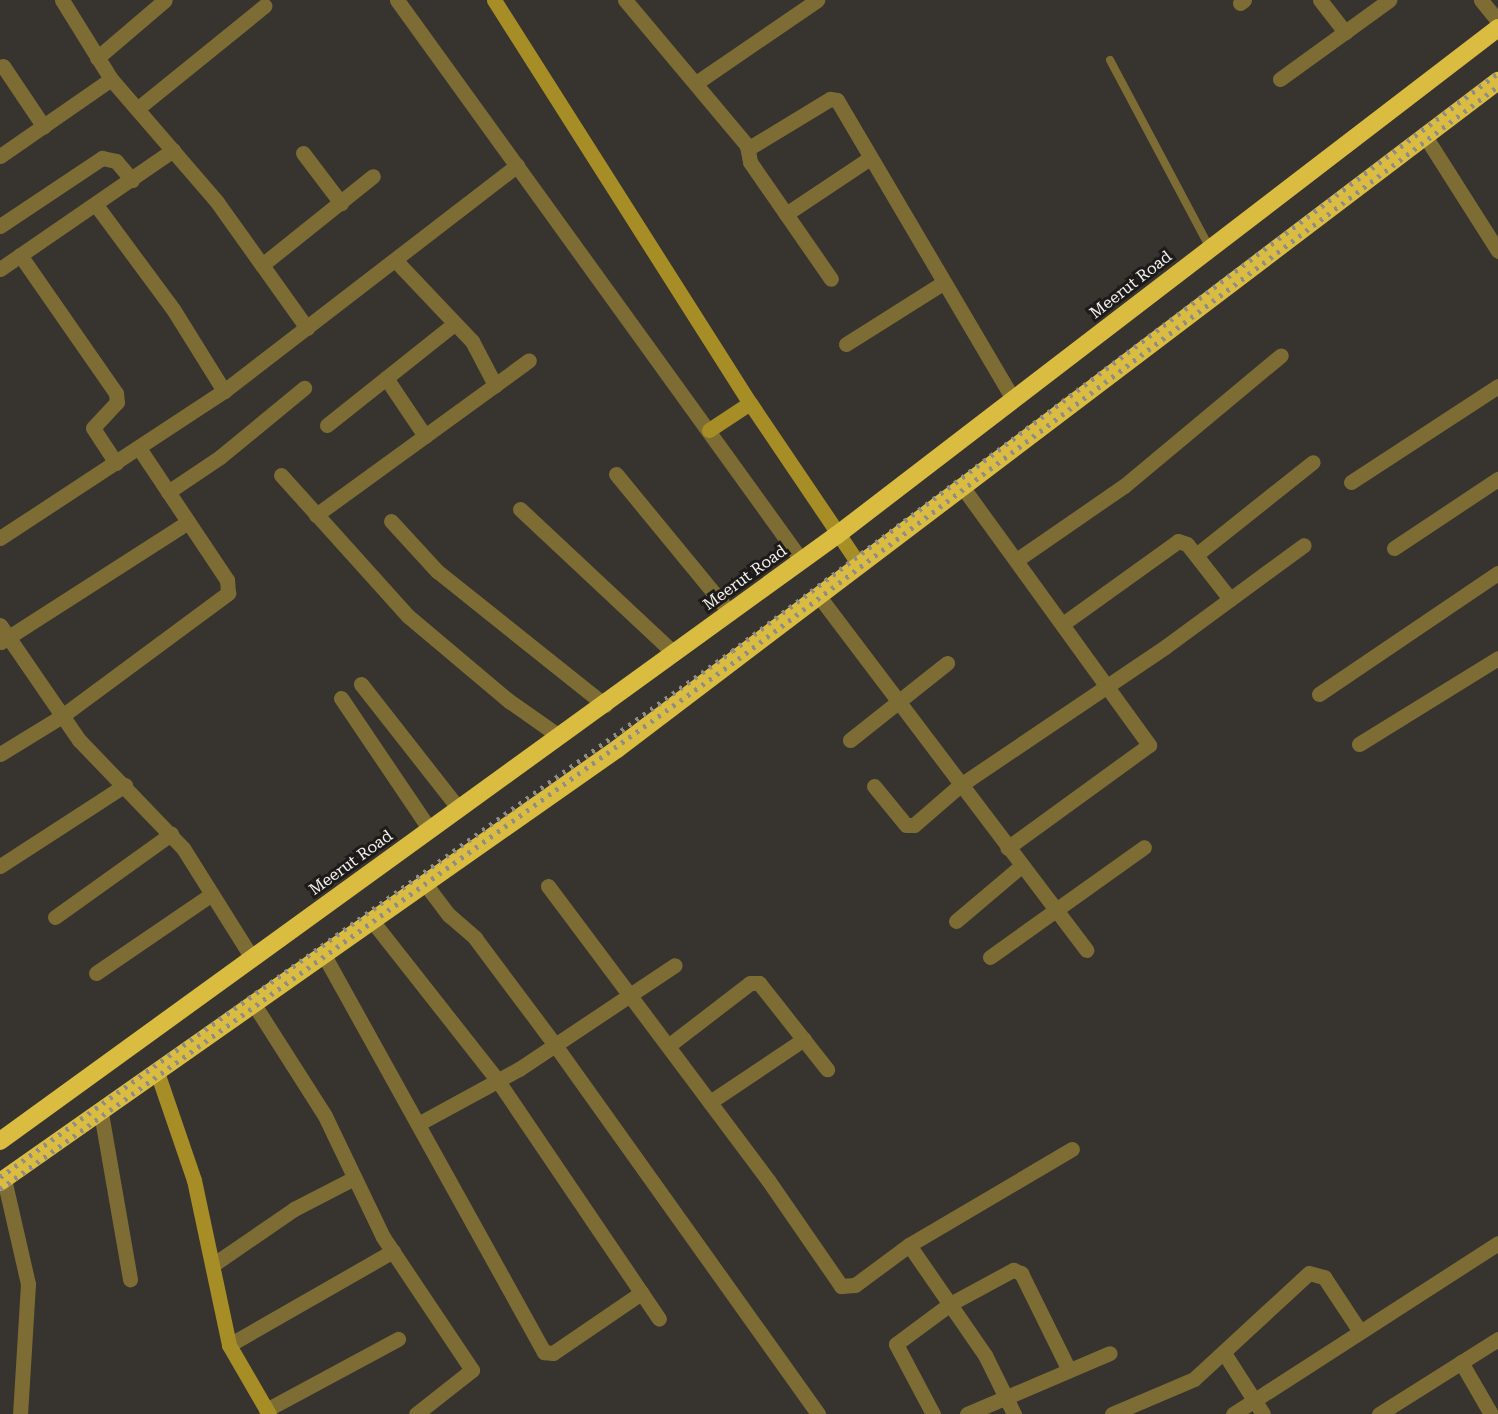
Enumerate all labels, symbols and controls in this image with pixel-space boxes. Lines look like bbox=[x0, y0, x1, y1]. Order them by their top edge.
street label: Meerut Road bbox=[1086, 247, 1176, 323]
street label: Meerut Road bbox=[699, 541, 791, 615]
street label: Meerut Road bbox=[305, 826, 397, 900]

